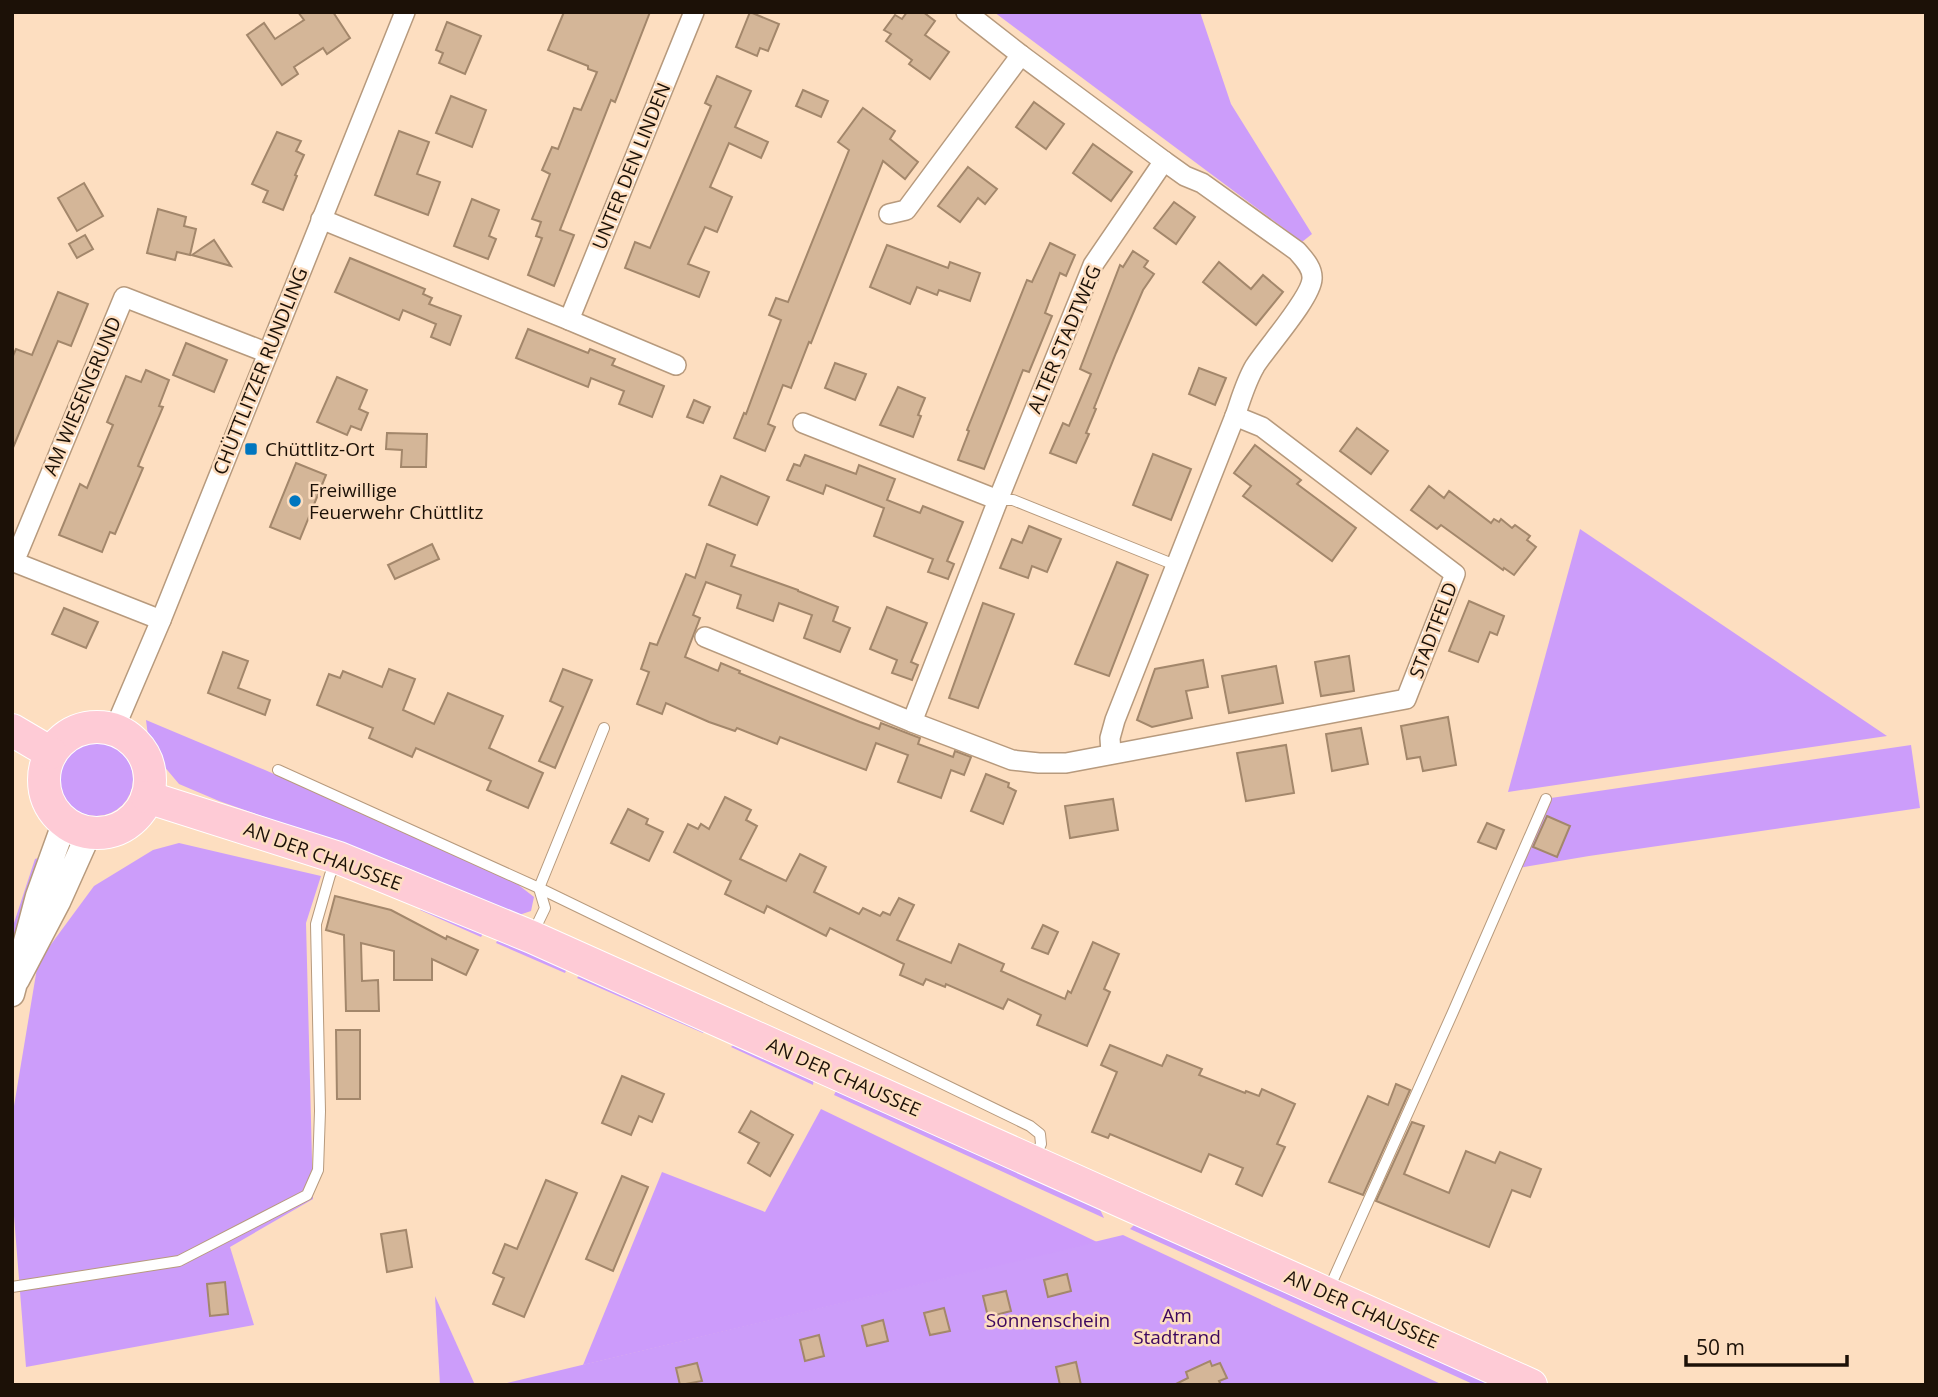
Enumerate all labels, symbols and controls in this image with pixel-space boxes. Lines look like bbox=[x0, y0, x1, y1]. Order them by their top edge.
street label: UNTER DEN LINDEN bbox=[586, 79, 676, 253]
street label: ALTER STADTWEG bbox=[1021, 261, 1107, 417]
street label: CHÜTTLITZER RUNDLING bbox=[206, 263, 314, 479]
street label: AM WIESENGRUND bbox=[37, 313, 127, 479]
place label: Chüttlitz-Ort bbox=[265, 436, 375, 462]
marker: Chüttlitz-Ort bbox=[243, 441, 259, 457]
place label: Freiwillige Feuerwehr Chüttlitz bbox=[309, 477, 483, 525]
marker: Freiwillige Feuerwehr Chüttlitz bbox=[287, 493, 303, 509]
street label: STADTFELD bbox=[1403, 578, 1463, 682]
street label: AN DER CHAUSSEE bbox=[241, 815, 405, 897]
street label: AN DER CHAUSSEE bbox=[763, 1031, 925, 1123]
street label: AN DER CHAUSSEE bbox=[1281, 1263, 1443, 1355]
park label: Am Stadtrand bbox=[1133, 1302, 1221, 1350]
park label: Sonnenschein bbox=[986, 1307, 1110, 1333]
scale bar bbox=[1686, 1324, 1847, 1368]
text: 50 m bbox=[1696, 1333, 1745, 1361]

